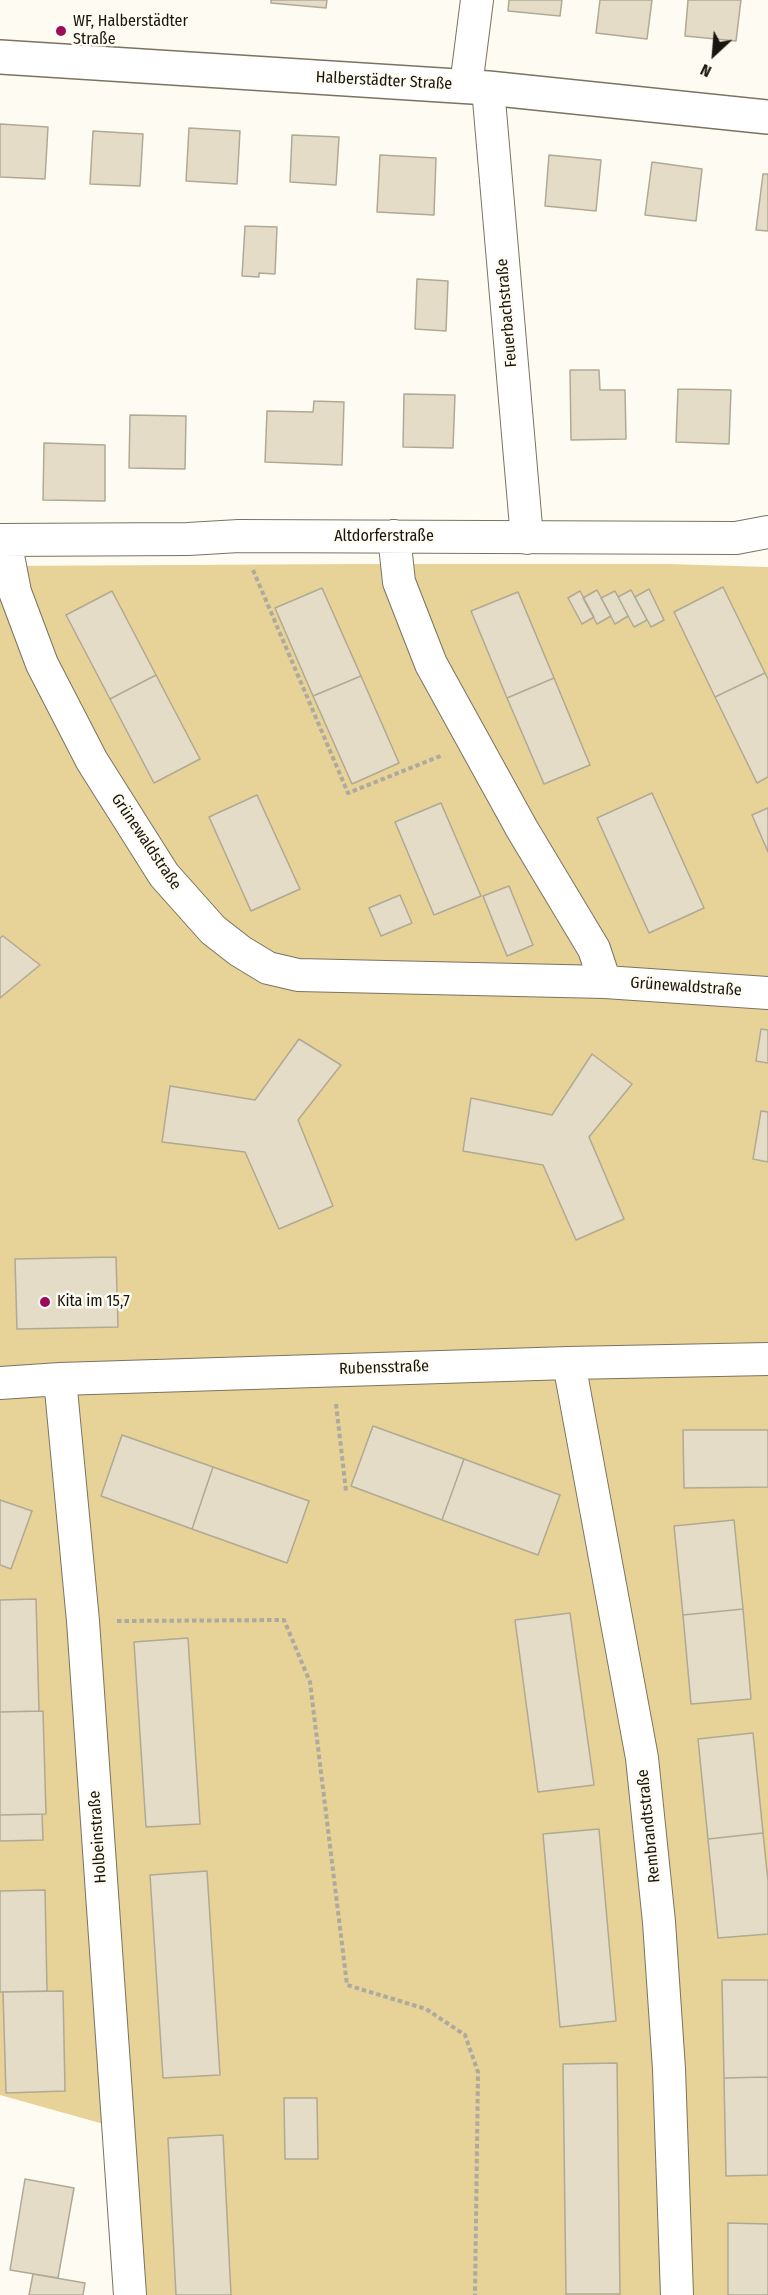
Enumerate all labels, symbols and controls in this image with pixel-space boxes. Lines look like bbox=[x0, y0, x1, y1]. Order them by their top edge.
place label: WF, Halberstädter Straße bbox=[73, 12, 188, 50]
marker: WF, Halberstädter Straße bbox=[54, 24, 68, 38]
north arrow bbox=[684, 24, 744, 84]
text: N bbox=[697, 60, 714, 81]
street label: Halberstädter Straße bbox=[315, 68, 453, 94]
street label: Feuerbachstraße bbox=[493, 258, 521, 368]
street label: Altdorferstraße bbox=[334, 527, 434, 547]
street label: Grünewaldstraße bbox=[107, 790, 185, 894]
street label: Grünewaldstraße bbox=[630, 974, 742, 1000]
place label: Kita im 15,7 bbox=[57, 1292, 130, 1312]
marker: Kita im 15,7 bbox=[38, 1295, 52, 1309]
street label: Rubensstraße bbox=[339, 1357, 429, 1379]
street label: Rembrandtstraße bbox=[634, 1768, 664, 1884]
street label: Holbeinstraße bbox=[85, 1790, 111, 1884]

